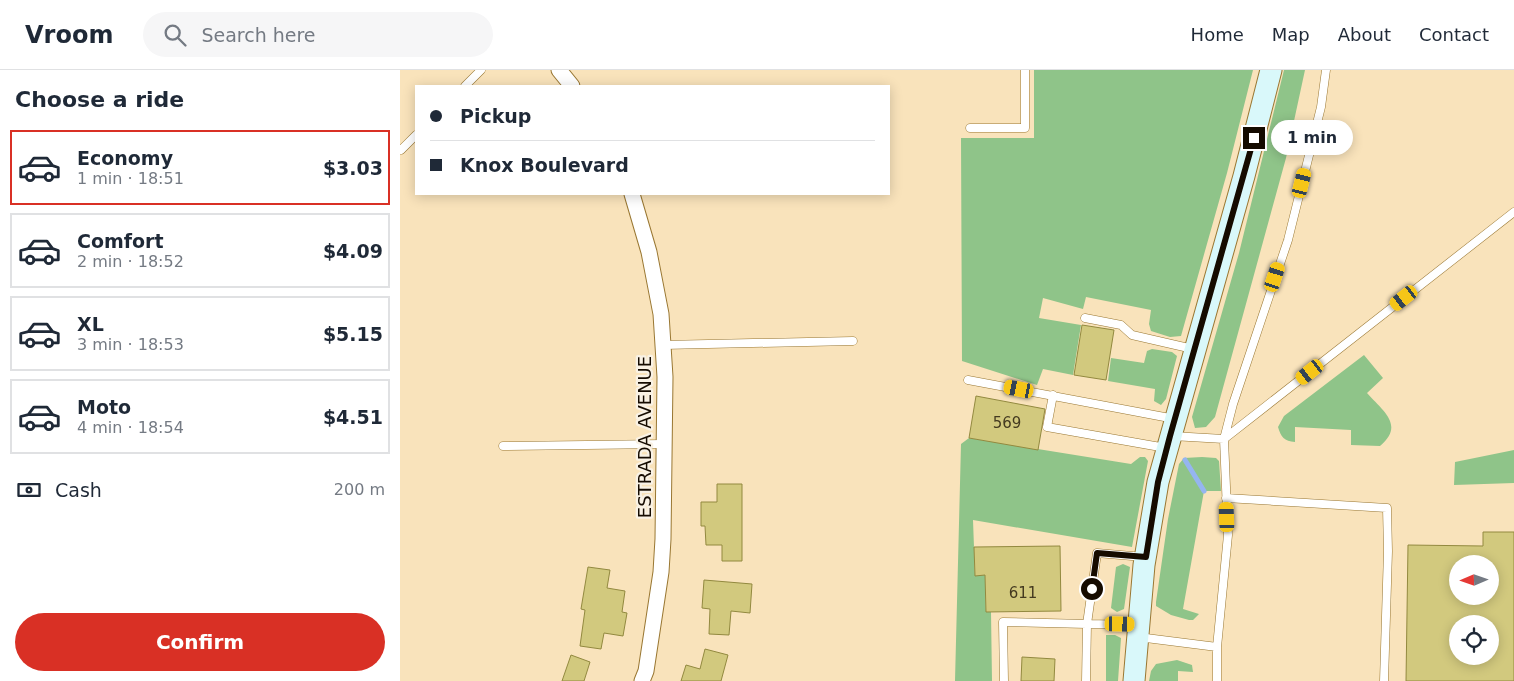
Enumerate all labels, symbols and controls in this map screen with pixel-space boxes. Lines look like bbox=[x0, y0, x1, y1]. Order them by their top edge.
search box bbox=[143, 12, 493, 57]
text: Vroom bbox=[25, 21, 113, 49]
icon: search bbox=[161, 21, 189, 49]
text: Search here bbox=[201, 24, 316, 46]
text: Home bbox=[1191, 24, 1244, 45]
text: Map bbox=[1272, 24, 1310, 45]
text: About bbox=[1338, 24, 1391, 45]
text: Contact bbox=[1419, 24, 1489, 45]
text: Choose a ride bbox=[15, 87, 184, 112]
text: Pickup bbox=[460, 105, 531, 127]
callout: 1 min bbox=[1272, 120, 1354, 156]
route end bbox=[1243, 127, 1265, 149]
text: 1 min bbox=[1287, 128, 1337, 147]
icon: car bbox=[17, 145, 62, 190]
text: Economy bbox=[77, 147, 173, 169]
text: Knox Boulevard bbox=[460, 154, 629, 176]
text: $3.03 bbox=[323, 157, 383, 179]
car bbox=[1291, 167, 1312, 199]
text: 1 min · 18:51 bbox=[77, 169, 184, 188]
icon: car bbox=[17, 228, 62, 273]
text: Comfort bbox=[77, 230, 164, 252]
text: $4.09 bbox=[323, 240, 383, 262]
text: 2 min · 18:52 bbox=[77, 252, 184, 271]
car bbox=[1263, 260, 1286, 294]
car bbox=[1387, 283, 1420, 313]
icon: car bbox=[17, 311, 62, 356]
text: XL bbox=[77, 313, 104, 335]
text: $5.15 bbox=[323, 323, 383, 345]
text: 3 min · 18:53 bbox=[77, 335, 184, 354]
street label: ESTRADA AVENUE bbox=[634, 356, 655, 518]
car bbox=[1293, 357, 1326, 387]
car bbox=[1002, 379, 1035, 399]
icon: car bbox=[17, 394, 62, 439]
text: Moto bbox=[77, 396, 131, 418]
text: $4.51 bbox=[323, 406, 383, 428]
house number: 569 bbox=[993, 414, 1021, 432]
text: 4 min · 18:54 bbox=[77, 418, 184, 437]
icon: cash bbox=[15, 476, 43, 504]
text: Cash bbox=[55, 479, 102, 501]
text: 200 m bbox=[334, 480, 385, 499]
car bbox=[1218, 502, 1235, 532]
north arrow bbox=[1449, 555, 1499, 605]
map controls bbox=[1449, 555, 1499, 665]
route start bbox=[1081, 578, 1103, 600]
house number: 611 bbox=[1009, 584, 1037, 602]
button: Confirm bbox=[15, 613, 385, 671]
button: locate bbox=[1449, 615, 1499, 665]
car bbox=[1104, 616, 1135, 632]

